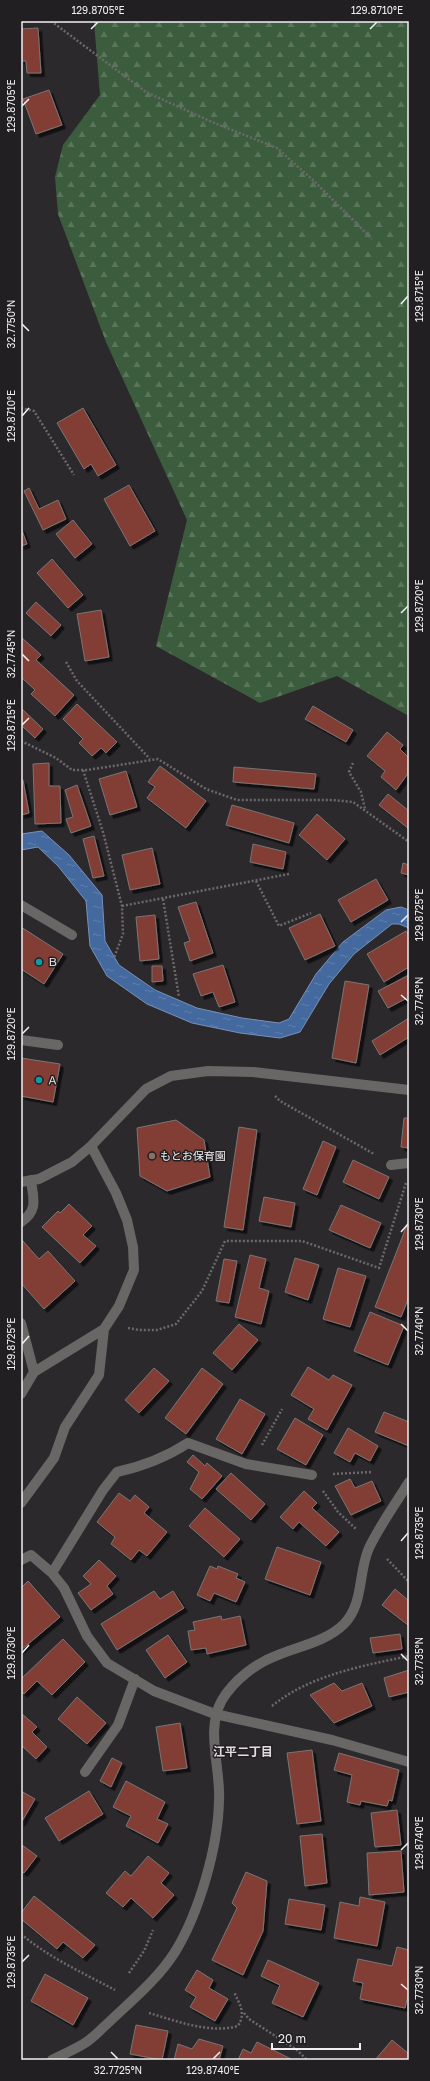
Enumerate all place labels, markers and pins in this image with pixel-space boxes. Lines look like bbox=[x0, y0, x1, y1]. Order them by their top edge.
place label: Ｂ bbox=[47, 955, 58, 968]
marker: Ｂ bbox=[34, 957, 44, 967]
place label: Ａ bbox=[47, 1073, 58, 1086]
marker: Ａ bbox=[34, 1075, 44, 1085]
place label: もとお保育園 bbox=[160, 1149, 226, 1162]
marker: もとお保育園 bbox=[147, 1151, 157, 1161]

